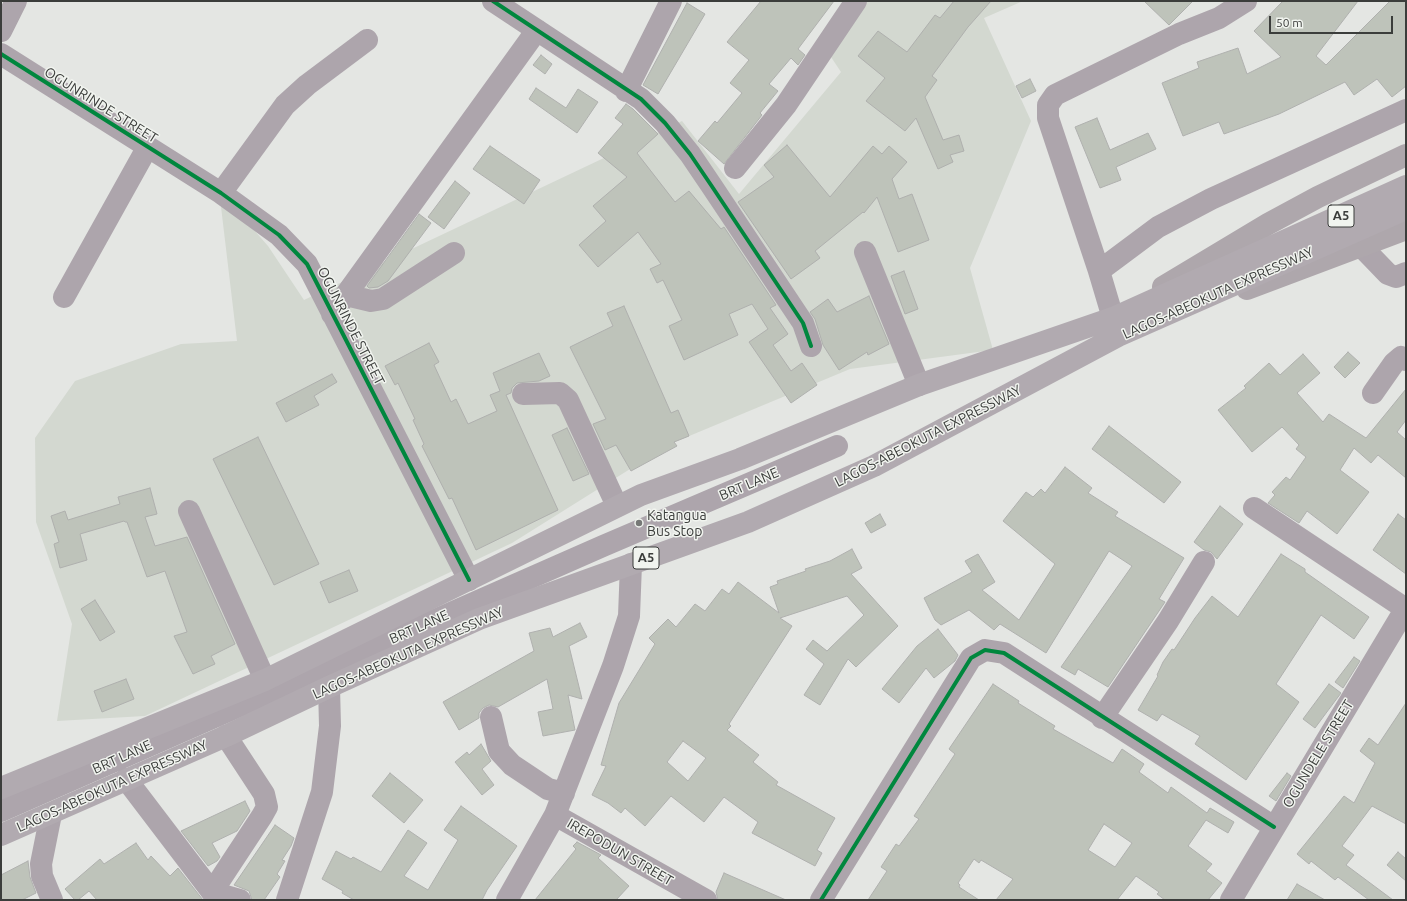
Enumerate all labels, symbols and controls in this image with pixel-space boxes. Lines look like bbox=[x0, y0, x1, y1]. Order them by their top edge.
scale bar bbox=[1271, 8, 1395, 34]
text: 50 m bbox=[1276, 16, 1303, 29]
street label: OGUNRINDE STREET bbox=[41, 63, 161, 147]
road number: A5 bbox=[1328, 205, 1354, 227]
street label: LAGOS-ABEOKUTA EXPRESSWAY bbox=[1120, 243, 1316, 343]
street label: OGUNRINDE STREET bbox=[314, 264, 388, 388]
street label: LAGOS-ABEOKUTA EXPRESSWAY bbox=[832, 382, 1024, 490]
street label: BRT LANE bbox=[717, 464, 781, 504]
place label: Katangua Bus Stop bbox=[647, 507, 707, 540]
marker: Katangua Bus Stop bbox=[634, 518, 644, 528]
road number: A5 bbox=[633, 547, 659, 569]
street label: LAGOS-ABEOKUTA EXPRESSWAY bbox=[310, 603, 506, 703]
street label: BRT LANE bbox=[387, 606, 451, 648]
street label: OGUNDELE STREET bbox=[1279, 697, 1357, 811]
street label: LAGOS-ABEOKUTA EXPRESSWAY bbox=[14, 736, 210, 836]
street label: BRT LANE bbox=[90, 736, 154, 778]
street label: IREPODUN STREET bbox=[564, 815, 676, 889]

